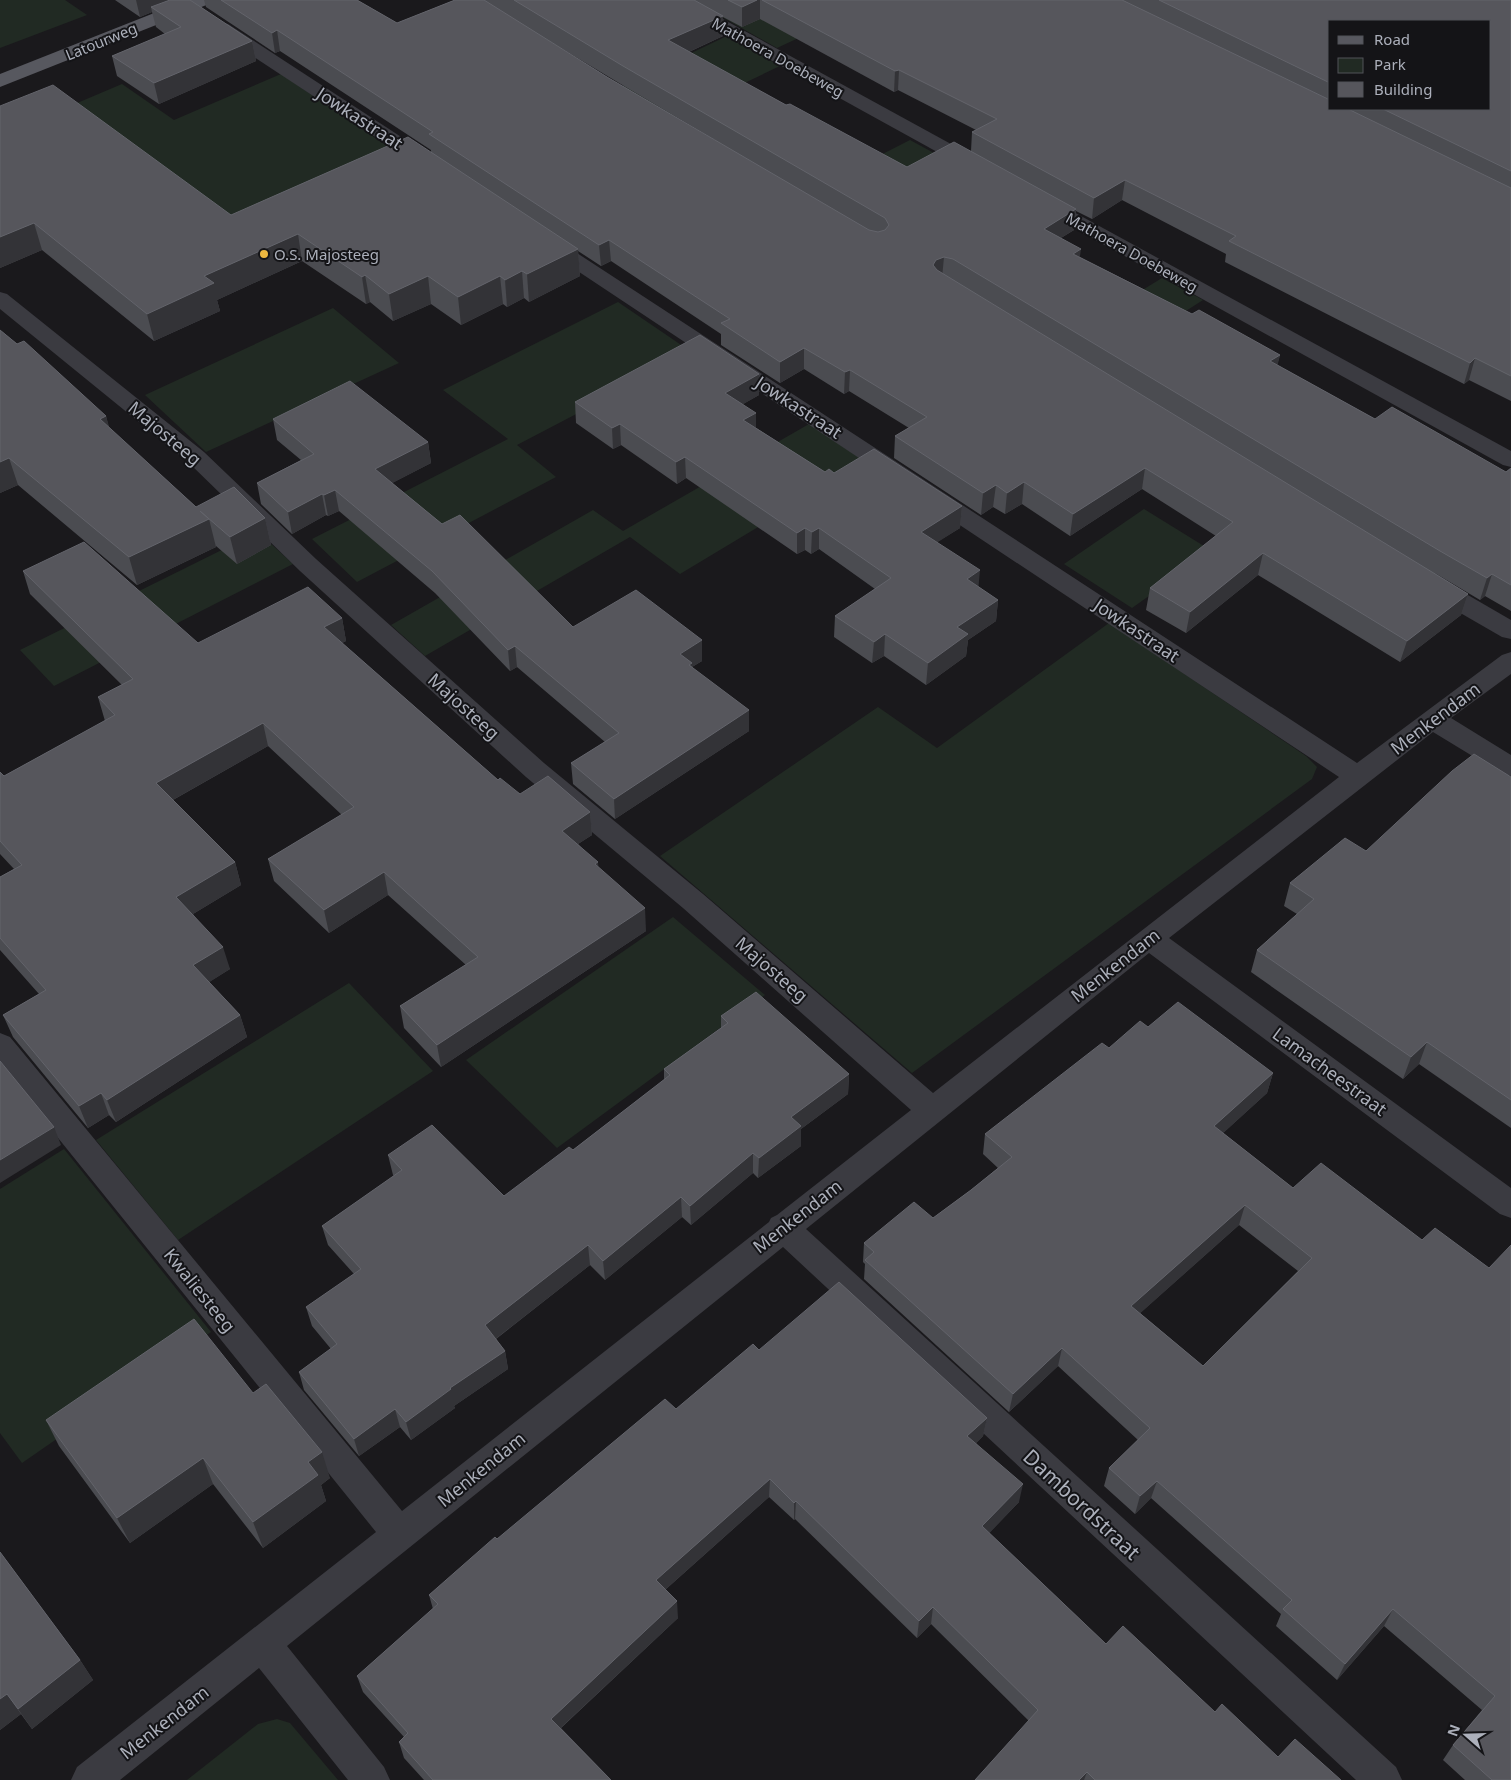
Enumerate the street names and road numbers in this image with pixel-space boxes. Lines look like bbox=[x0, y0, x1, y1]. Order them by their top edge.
street label: Mathoera Doebeweg bbox=[709, 12, 847, 102]
street label: Latourweg bbox=[62, 18, 140, 64]
street label: Jowkastraat bbox=[311, 80, 408, 155]
street label: Mathoera Doebeweg bbox=[1063, 207, 1201, 297]
street label: Jowkastraat bbox=[750, 369, 847, 444]
street label: Majosteeg bbox=[123, 395, 207, 471]
street label: Jowkastraat bbox=[1088, 591, 1185, 668]
street label: Majosteeg bbox=[423, 667, 505, 745]
street label: Menkendam bbox=[1385, 676, 1485, 760]
street label: Menkendam bbox=[1066, 923, 1164, 1007]
street label: Majosteeg bbox=[731, 931, 813, 1007]
street label: Lamacheestraat bbox=[1268, 1021, 1392, 1121]
street label: Menkendam bbox=[748, 1174, 846, 1258]
street label: Kwaliesteeg bbox=[159, 1243, 241, 1337]
street label: Menkendam bbox=[432, 1426, 530, 1512]
street label: Dambordstraat bbox=[1017, 1442, 1147, 1566]
street label: Menkendam bbox=[115, 1680, 213, 1764]

